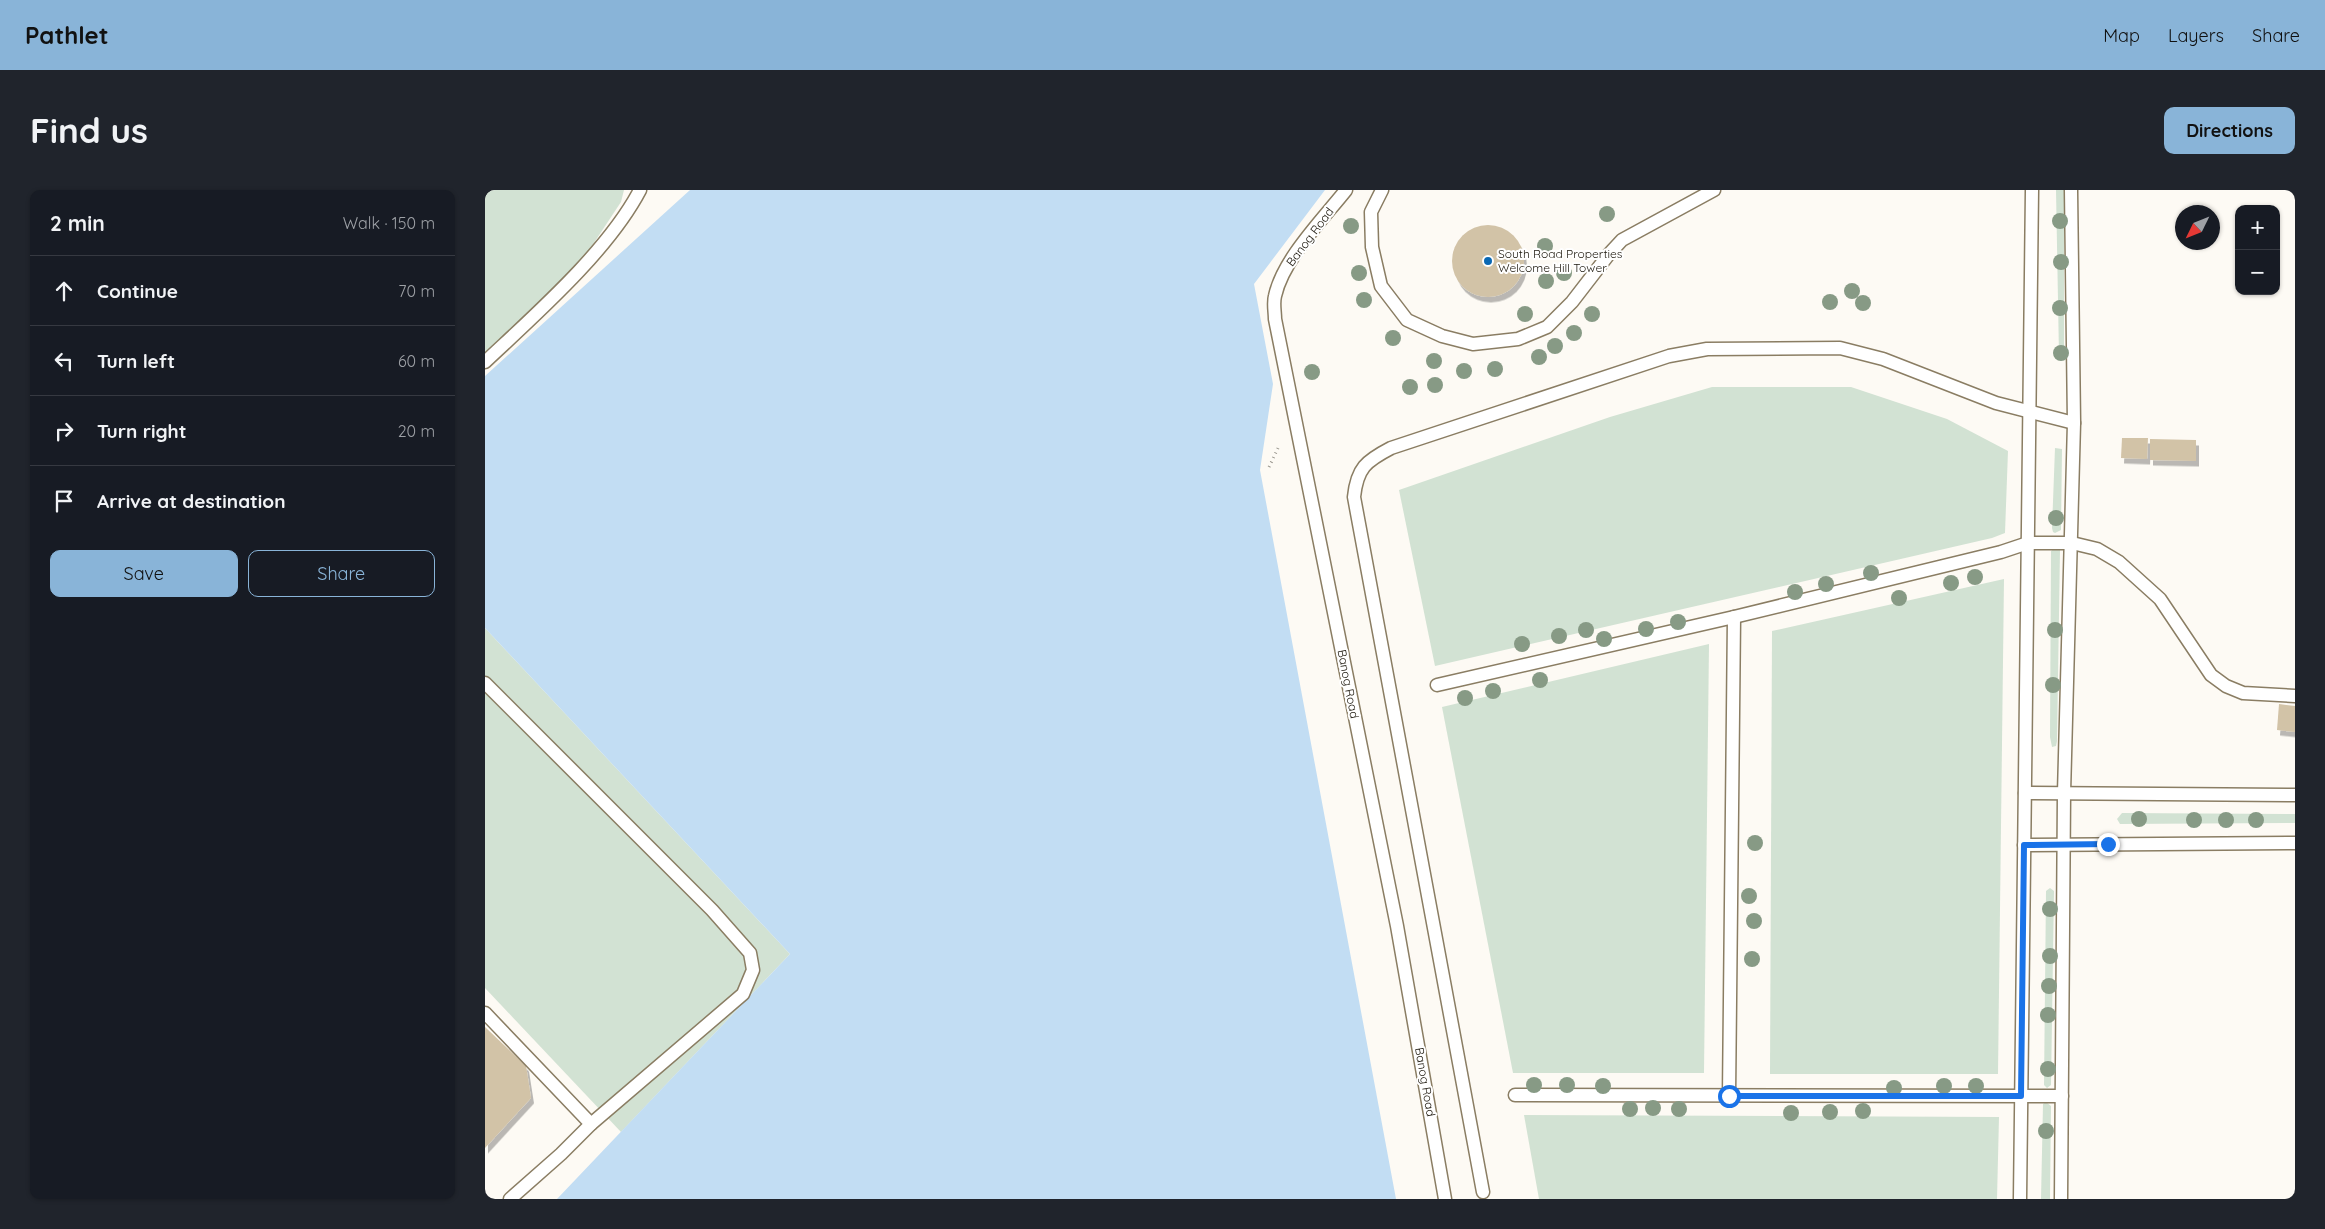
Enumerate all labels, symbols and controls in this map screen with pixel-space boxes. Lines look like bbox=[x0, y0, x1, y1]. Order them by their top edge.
text: Pathlet bbox=[25, 20, 109, 50]
text: Map bbox=[2103, 24, 2140, 47]
text: Layers bbox=[2168, 24, 2224, 47]
text: Share bbox=[2252, 24, 2300, 47]
button: Directions bbox=[2164, 107, 2295, 154]
text: Find us bbox=[30, 108, 148, 152]
street label: Banog Road bbox=[1283, 204, 1337, 269]
north arrow bbox=[2175, 205, 2220, 250]
map controls bbox=[2235, 205, 2280, 295]
button: + bbox=[2235, 205, 2280, 250]
text: 2 min bbox=[50, 210, 105, 236]
text: Walk · 150 m bbox=[343, 213, 435, 233]
place label: South Road Properties Welcome Hill Tower bbox=[1498, 246, 1623, 275]
button: − bbox=[2235, 250, 2280, 295]
marker: South Road Properties Welcome Hill Tower bbox=[1482, 255, 1494, 267]
icon: ahead bbox=[50, 277, 78, 305]
text: Continue bbox=[97, 279, 178, 303]
text: 70 m bbox=[398, 281, 435, 301]
icon: left bbox=[50, 347, 78, 375]
text: Turn left bbox=[97, 349, 175, 373]
text: 60 m bbox=[398, 351, 435, 371]
icon: right bbox=[50, 417, 78, 445]
text: Turn right bbox=[97, 419, 186, 443]
text: 20 m bbox=[398, 421, 435, 441]
icon: arrive bbox=[50, 487, 78, 515]
text: Arrive at destination bbox=[97, 489, 286, 513]
button: Save bbox=[50, 550, 238, 597]
button: Share bbox=[248, 550, 435, 597]
street label: Banog Road bbox=[1334, 648, 1363, 720]
route end bbox=[2097, 833, 2120, 856]
street label: Banog Road bbox=[1412, 1046, 1439, 1118]
route start bbox=[1718, 1085, 1741, 1108]

